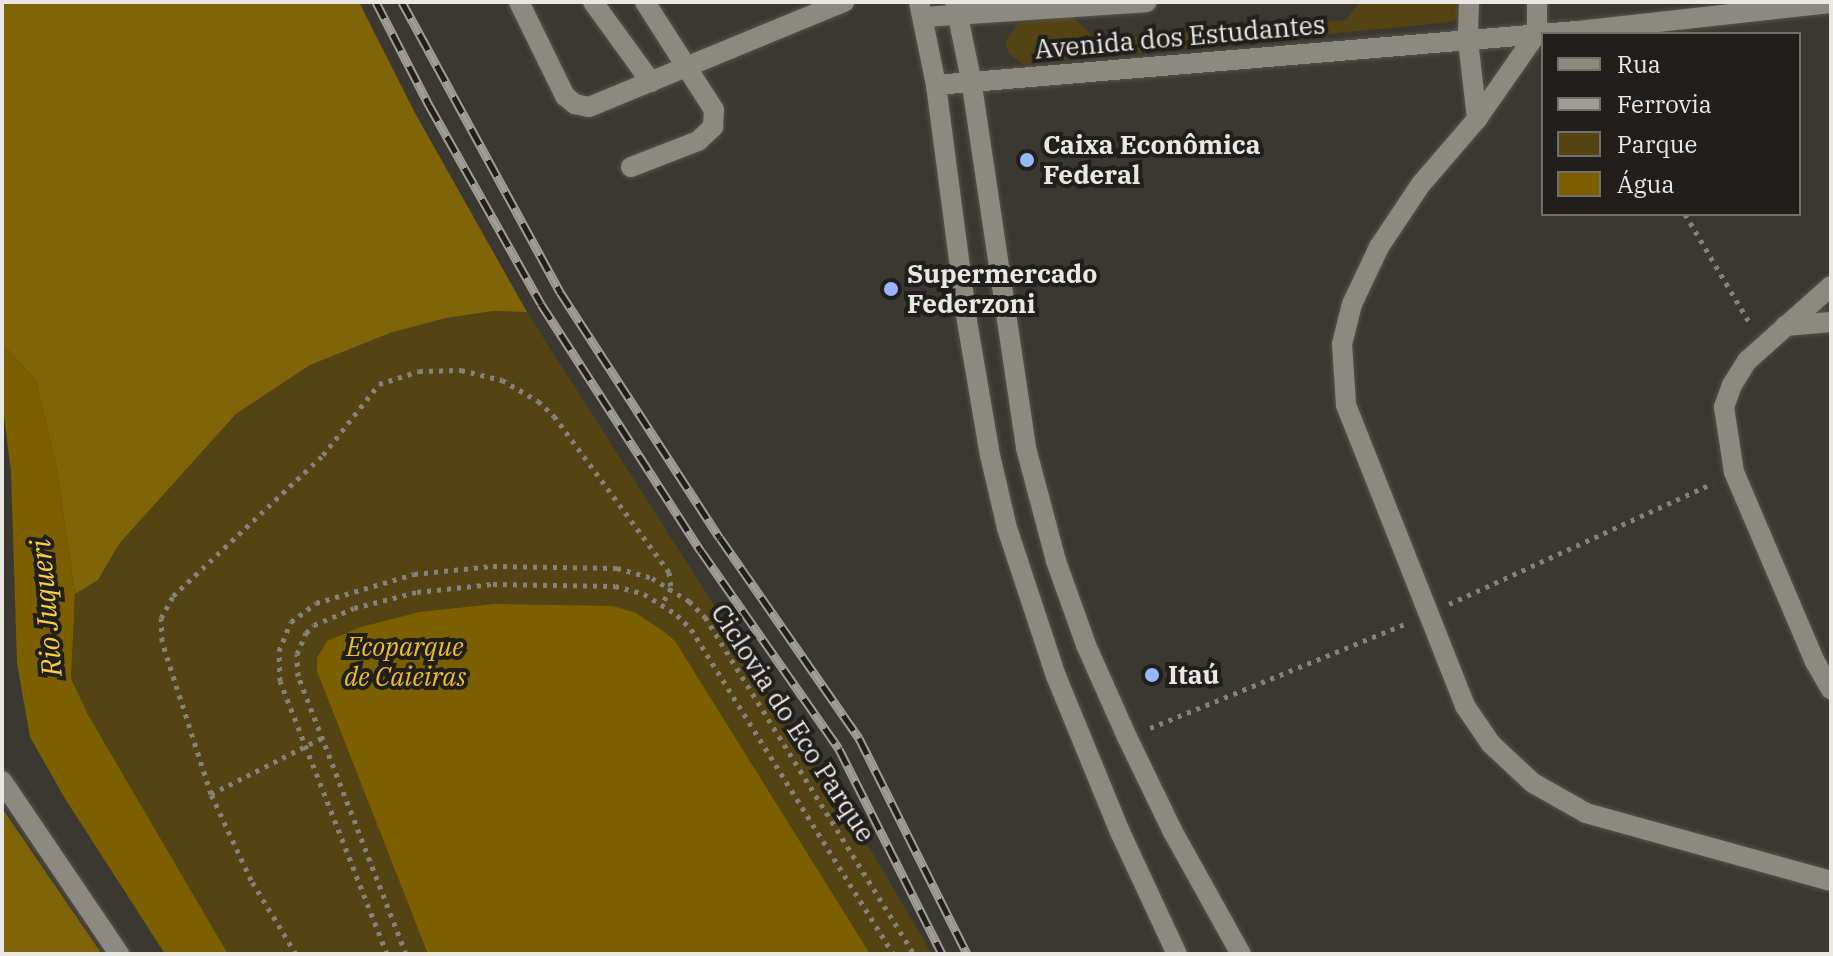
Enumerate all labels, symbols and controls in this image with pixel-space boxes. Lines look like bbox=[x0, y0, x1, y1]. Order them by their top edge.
street label: Avenida dos Estudantes bbox=[1033, 9, 1327, 65]
legend bbox=[1541, 32, 1801, 216]
text: Rua bbox=[1617, 48, 1661, 80]
text: Ferrovia bbox=[1617, 88, 1712, 120]
text: Parque bbox=[1617, 128, 1697, 160]
place label: Caixa Econômica Federal bbox=[1043, 129, 1260, 190]
marker: Caixa Econômica Federal bbox=[1018, 151, 1036, 169]
text: Água bbox=[1617, 168, 1674, 200]
place label: Supermercado Federzoni bbox=[907, 258, 1097, 320]
marker: Supermercado Federzoni bbox=[882, 280, 900, 298]
water label: Rio Juqueri bbox=[23, 538, 69, 678]
street label: Ciclovia do Eco Parque bbox=[705, 598, 881, 848]
park label: Ecoparque de Caieiras bbox=[344, 631, 466, 692]
place label: Itaú bbox=[1168, 659, 1219, 691]
marker: Itaú bbox=[1143, 666, 1161, 684]

